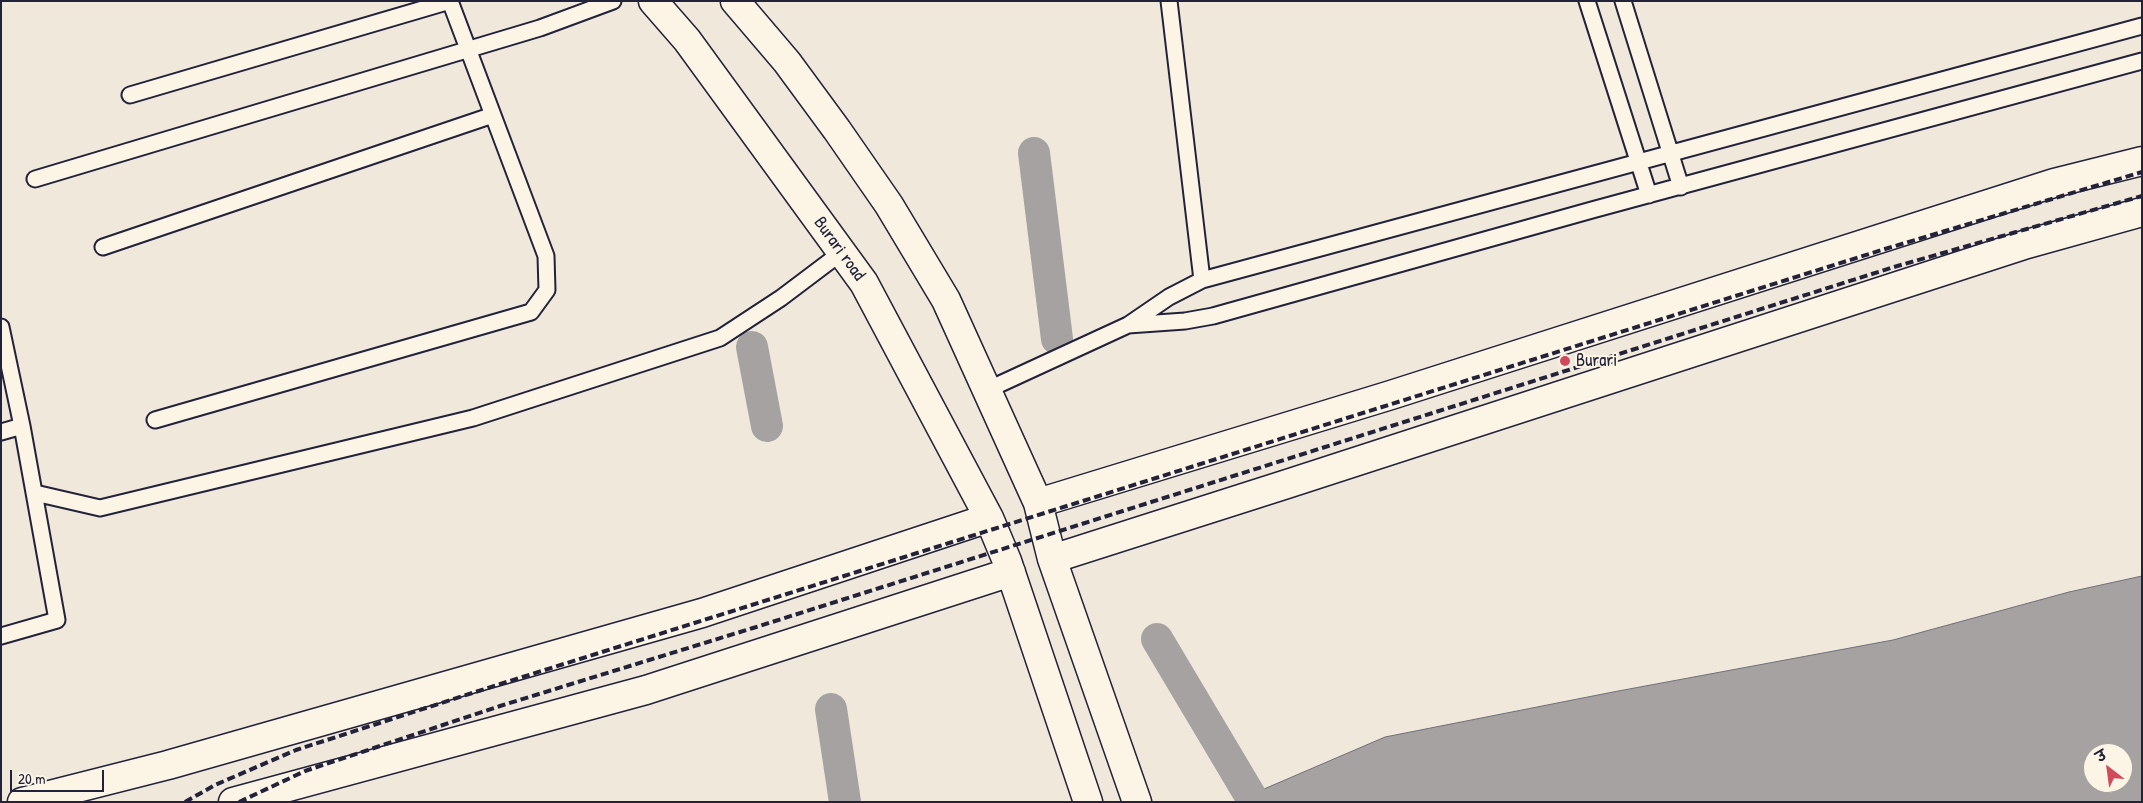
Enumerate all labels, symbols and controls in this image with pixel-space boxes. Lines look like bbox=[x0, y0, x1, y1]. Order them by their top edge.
street label: Burari road bbox=[809, 213, 869, 285]
place label: Burari bbox=[1576, 350, 1617, 372]
marker: Burari bbox=[1558, 354, 1572, 368]
north arrow bbox=[2083, 743, 2133, 793]
text: उ bbox=[2092, 745, 2110, 766]
scale bar bbox=[12, 760, 106, 792]
text: 20 m bbox=[18, 768, 45, 789]

